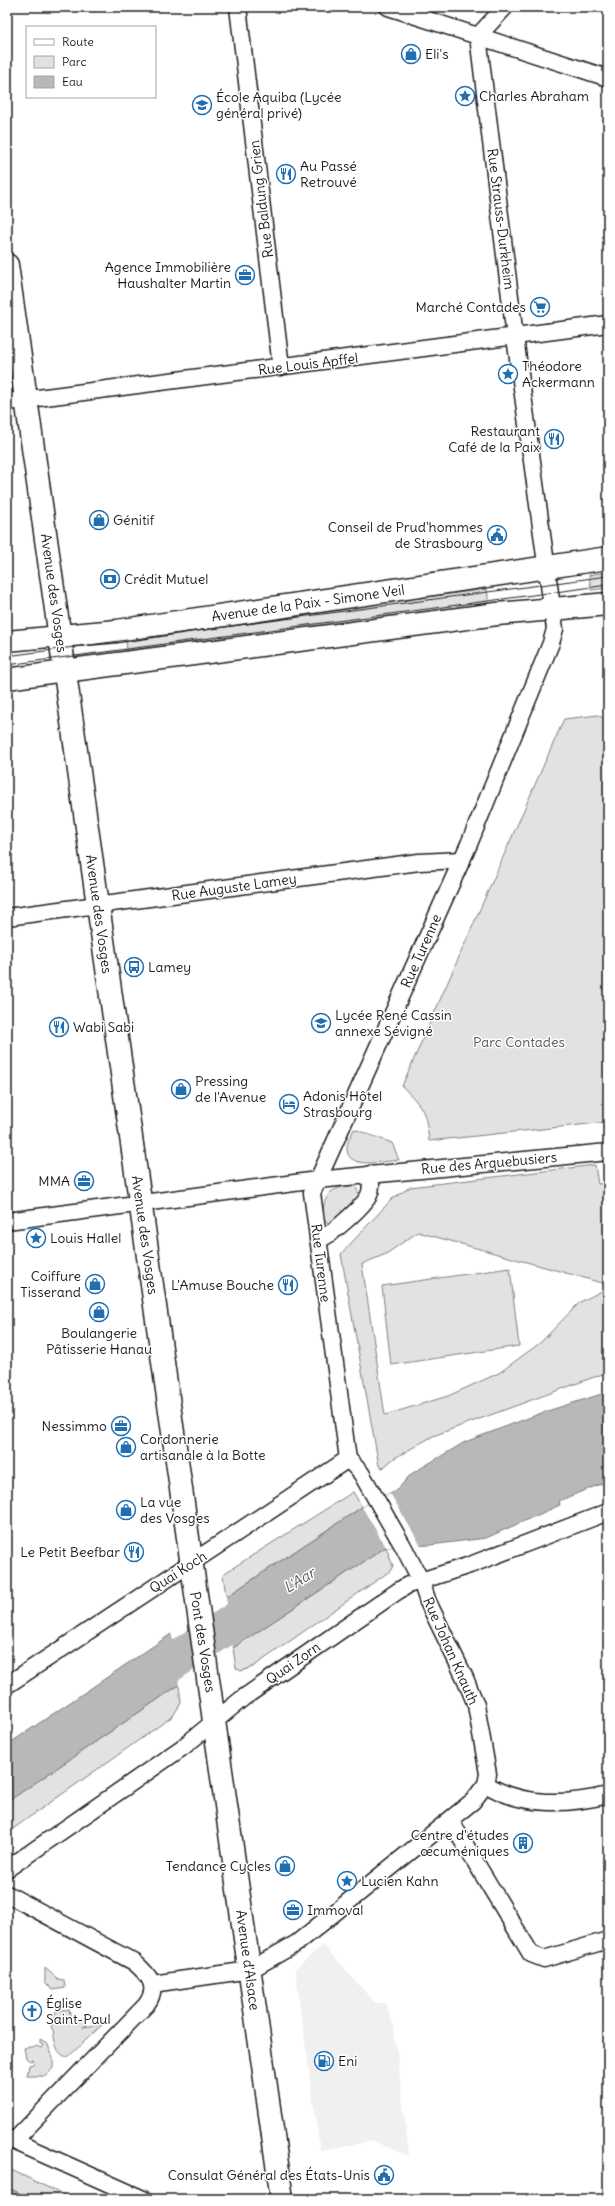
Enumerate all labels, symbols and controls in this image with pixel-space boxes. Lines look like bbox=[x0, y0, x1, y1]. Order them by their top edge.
legend bbox=[26, 26, 156, 98]
text: Route bbox=[62, 34, 94, 49]
shop icon: Eli's bbox=[400, 43, 422, 65]
place label: Eli's bbox=[425, 45, 449, 63]
text: Parc bbox=[62, 54, 87, 69]
text: Eau bbox=[62, 74, 83, 89]
place icon: Charles Abraham bbox=[454, 85, 476, 107]
place label: Charles Abraham bbox=[479, 87, 589, 105]
place label: École Aquiba (Lycée général privé) bbox=[216, 88, 342, 122]
school or university icon: École Aquiba (Lycée général privé) bbox=[191, 94, 213, 116]
street label: Rue Baldung Grien bbox=[245, 139, 277, 259]
street label: Rue Strauss-Durkheim bbox=[483, 147, 519, 291]
place label: Au Passé Retrouvé bbox=[300, 157, 357, 191]
restaurant icon: Au Passé Retrouvé bbox=[275, 163, 297, 185]
place label: Agence Immobilière Haushalter Martin bbox=[105, 258, 231, 292]
office icon: Agence Immobilière Haushalter Martin bbox=[234, 264, 256, 286]
supermarket icon: Marché Contades bbox=[529, 296, 551, 318]
place label: Marché Contades bbox=[415, 298, 526, 316]
street label: Rue Louis Apffel bbox=[257, 349, 359, 379]
place label: Théodore Ackermann bbox=[522, 357, 595, 391]
place icon: Théodore Ackermann bbox=[497, 363, 519, 385]
place label: Restaurant Café de la Paix bbox=[448, 422, 540, 456]
restaurant icon: Restaurant Café de la Paix bbox=[543, 428, 565, 450]
shop icon: Génitif bbox=[88, 509, 110, 531]
place label: Génitif bbox=[113, 511, 155, 529]
place label: Conseil de Prud'hommes de Strasbourg bbox=[328, 518, 483, 552]
public building icon: Conseil de Prud'hommes de Strasbourg bbox=[486, 524, 508, 546]
street label: Avenue des Vosges bbox=[37, 532, 71, 654]
bank icon: Crédit Mutuel bbox=[99, 568, 121, 590]
place label: Crédit Mutuel bbox=[124, 570, 208, 588]
street label: Avenue de la Paix - Simone Veil bbox=[210, 581, 406, 625]
street label: Avenue des Vosges bbox=[82, 853, 116, 975]
street label: Rue Auguste Lamey bbox=[170, 869, 298, 905]
street label: Rue Turenne bbox=[397, 911, 445, 991]
bus stop icon: Lamey bbox=[123, 956, 145, 978]
place label: Lamey bbox=[148, 958, 191, 976]
place label: Lycée René Cassin annexe Sévigné bbox=[335, 1006, 452, 1040]
school or university icon: Lycée René Cassin annexe Sévigné bbox=[310, 1012, 332, 1034]
restaurant icon: Wabi Sabi bbox=[48, 1016, 70, 1038]
place label: Wabi Sabi bbox=[73, 1018, 134, 1036]
park label: Parc Contades bbox=[473, 1033, 565, 1051]
place label: Pressing de l'Avenue bbox=[195, 1072, 266, 1106]
shop icon: Pressing de l'Avenue bbox=[170, 1078, 192, 1100]
place label: Adonis Hôtel Strasbourg bbox=[303, 1087, 382, 1121]
hotel icon: Adonis Hôtel Strasbourg bbox=[278, 1093, 300, 1115]
street label: Rue des Arquebusiers bbox=[420, 1148, 558, 1178]
office icon: MMA bbox=[73, 1170, 95, 1192]
place label: MMA bbox=[38, 1172, 70, 1190]
street label: Avenue des Vosges bbox=[128, 1174, 162, 1296]
street label: Rue Turenne bbox=[307, 1223, 335, 1303]
place icon: Louis Hallel bbox=[25, 1227, 47, 1249]
place label: Louis Hallel bbox=[50, 1229, 121, 1247]
place label: Coiffure Tisserand bbox=[20, 1267, 81, 1301]
shop icon: Coiffure Tisserand bbox=[84, 1273, 106, 1295]
restaurant icon: L'Amuse Bouche bbox=[277, 1274, 299, 1296]
place label: L'Amuse Bouche bbox=[171, 1276, 274, 1294]
shop icon: Boulangerie Pâtisserie Hanau bbox=[88, 1301, 110, 1323]
place label: Boulangerie Pâtisserie Hanau bbox=[46, 1324, 152, 1358]
office icon: Nessimmo bbox=[110, 1415, 132, 1437]
place label: Nessimmo bbox=[42, 1417, 107, 1435]
place label: Cordonnerie artisanale à la Botte bbox=[140, 1430, 266, 1464]
shop icon: Cordonnerie artisanale à la Botte bbox=[115, 1436, 137, 1458]
place label: La vue des Vosges bbox=[140, 1493, 210, 1527]
shop icon: La vue des Vosges bbox=[115, 1499, 137, 1521]
restaurant icon: Le Petit Beefbar bbox=[123, 1541, 145, 1563]
place label: Le Petit Beefbar bbox=[20, 1543, 120, 1561]
street label: Quai Koch bbox=[146, 1547, 210, 1597]
water label: L'Aar bbox=[280, 1562, 320, 1597]
street label: Pont des Vosges bbox=[186, 1590, 220, 1694]
street label: Rue Johan Knauth bbox=[419, 1594, 483, 1708]
street label: Quai Zorn bbox=[262, 1638, 324, 1688]
place label: Centre d'études œcuméniques bbox=[411, 1826, 509, 1860]
building icon: Centre d'études œcuméniques bbox=[512, 1832, 534, 1854]
shop icon: Tendance Cycles bbox=[274, 1855, 296, 1877]
place label: Tendance Cycles bbox=[166, 1857, 271, 1875]
place icon: Lucien Kahn bbox=[336, 1870, 358, 1892]
place label: Lucien Kahn bbox=[361, 1872, 439, 1890]
office icon: Immoval bbox=[282, 1899, 304, 1921]
place label: Immoval bbox=[307, 1901, 363, 1919]
street label: Avenue d'Alsace bbox=[232, 1908, 264, 2012]
place label: Église Saint-Paul bbox=[46, 1994, 111, 2028]
church icon: Église Saint-Paul bbox=[21, 2000, 43, 2022]
fuel station icon: Eni bbox=[313, 2050, 335, 2072]
place label: Eni bbox=[338, 2052, 357, 2070]
public building icon: Consulat Général des États-Unis bbox=[373, 2164, 395, 2186]
place label: Consulat Général des États-Unis bbox=[168, 2166, 370, 2184]

